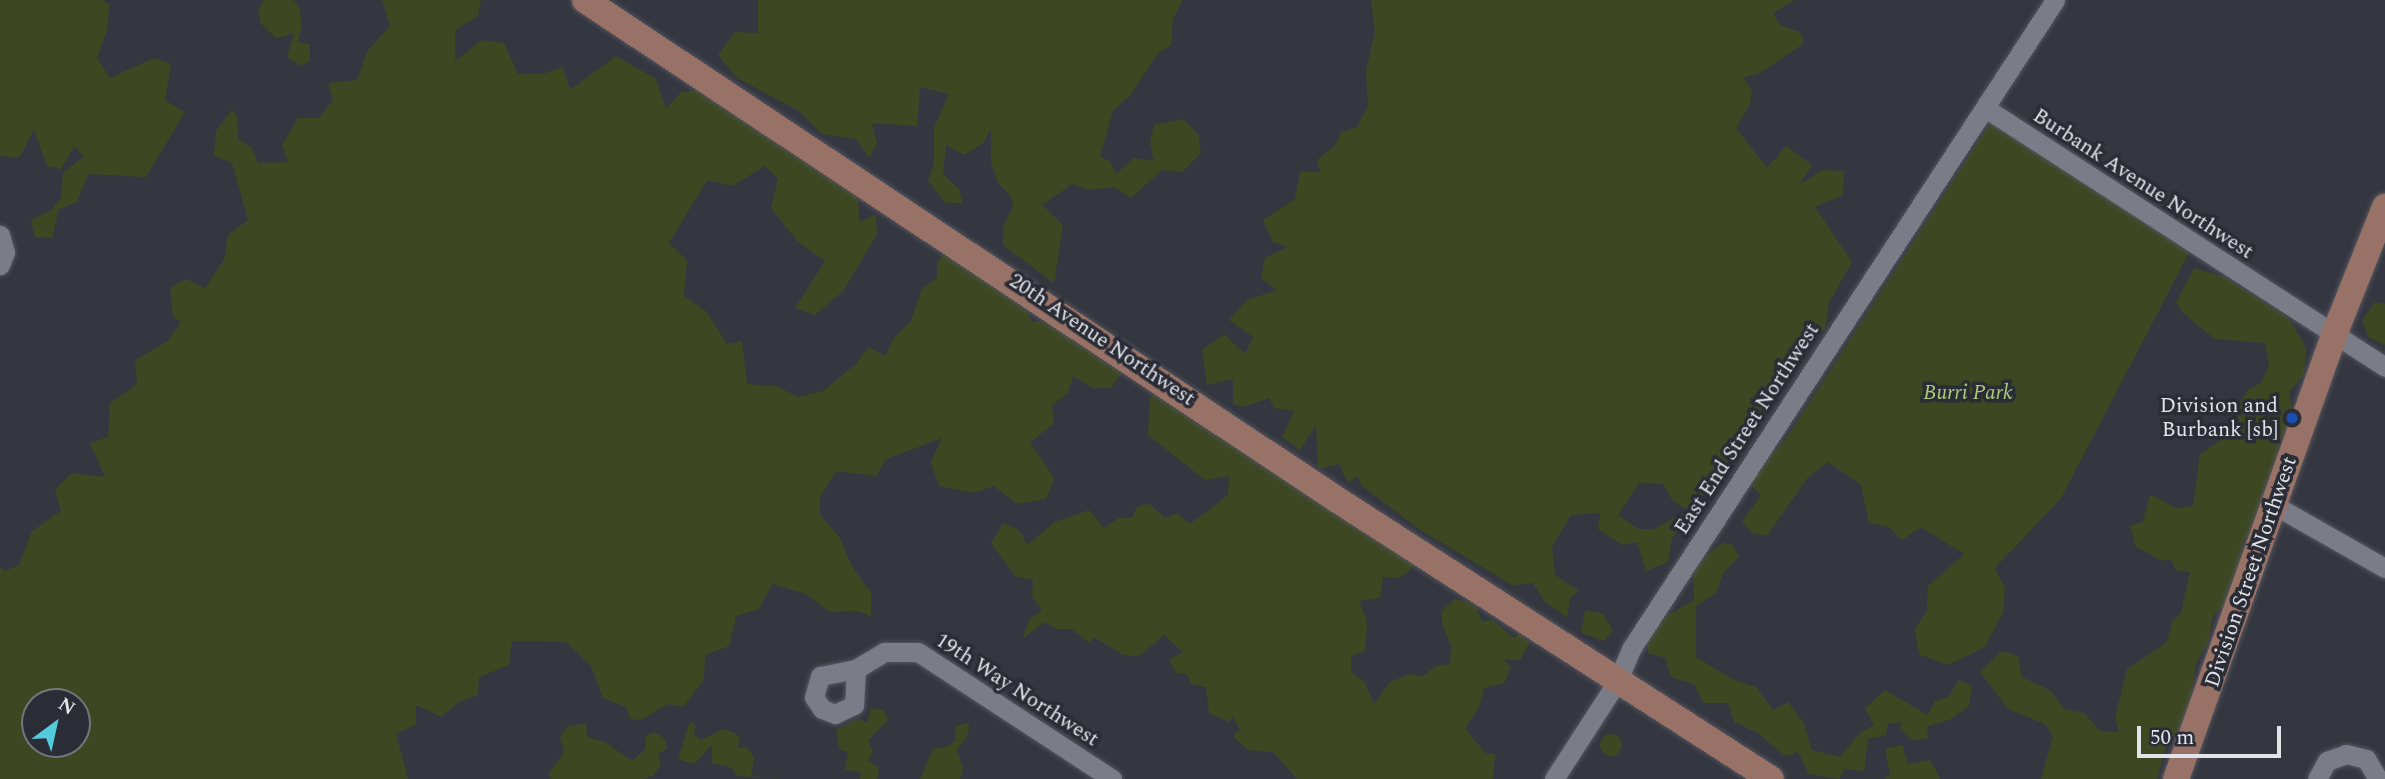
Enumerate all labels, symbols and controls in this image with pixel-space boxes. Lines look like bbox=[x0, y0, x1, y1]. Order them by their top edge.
street label: Burbank Avenue Northwest bbox=[2028, 103, 2258, 265]
street label: 20th Avenue Northwest bbox=[1004, 268, 1200, 412]
street label: East End Street Northwest bbox=[1669, 319, 1825, 539]
park label: Burri Park bbox=[1923, 380, 2013, 406]
place label: Division and Burbank [sb] bbox=[2160, 393, 2278, 443]
marker: Division and Burbank [sb] bbox=[2284, 410, 2300, 426]
street label: Division Street Northwest bbox=[2200, 453, 2302, 691]
street label: 19th Way Northwest bbox=[931, 628, 1103, 752]
north arrow bbox=[21, 688, 91, 758]
text: N bbox=[52, 690, 81, 723]
scale bar bbox=[2140, 712, 2284, 756]
text: 50 m bbox=[2150, 722, 2194, 754]

